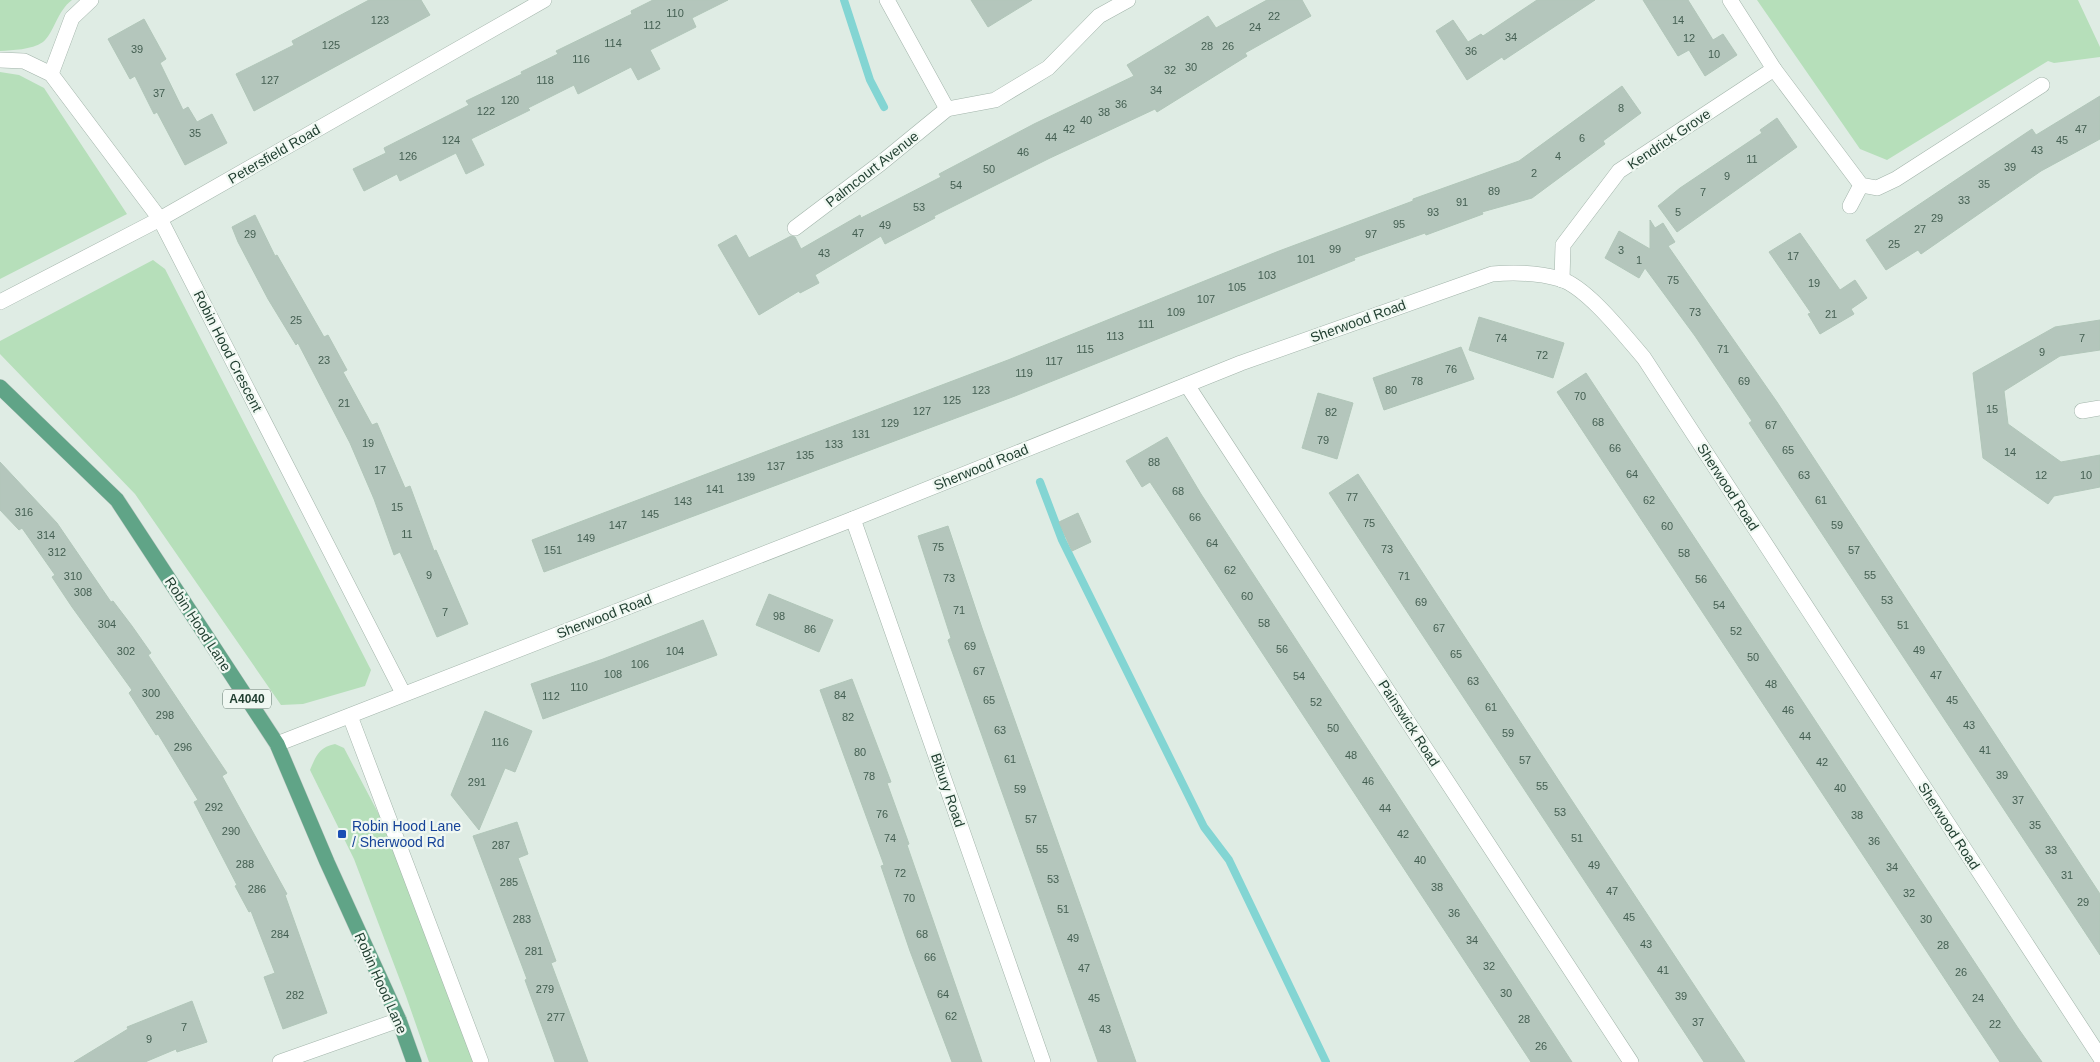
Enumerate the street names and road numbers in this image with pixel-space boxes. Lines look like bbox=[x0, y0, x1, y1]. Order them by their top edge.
street label: Kendrick Grove bbox=[1625, 105, 1714, 173]
street label: Petersfield Road bbox=[225, 121, 323, 187]
street label: Palmcourt Avenue bbox=[822, 128, 922, 210]
street label: Robin Hood Crescent bbox=[190, 288, 266, 414]
street label: Sherwood Road bbox=[1308, 296, 1408, 346]
street label: Sherwood Road bbox=[931, 441, 1031, 493]
street label: Sherwood Road bbox=[1694, 441, 1762, 533]
street label: Robin Hood Lane bbox=[162, 574, 234, 674]
street label: Sherwood Road bbox=[554, 591, 654, 641]
street label: Painswick Road bbox=[1375, 677, 1443, 769]
road number: A4040 bbox=[223, 690, 271, 709]
street label: Bibury Road bbox=[928, 751, 968, 829]
street label: Sherwood Road bbox=[1915, 780, 1983, 872]
street label: Robin Hood Lane bbox=[352, 930, 411, 1036]

